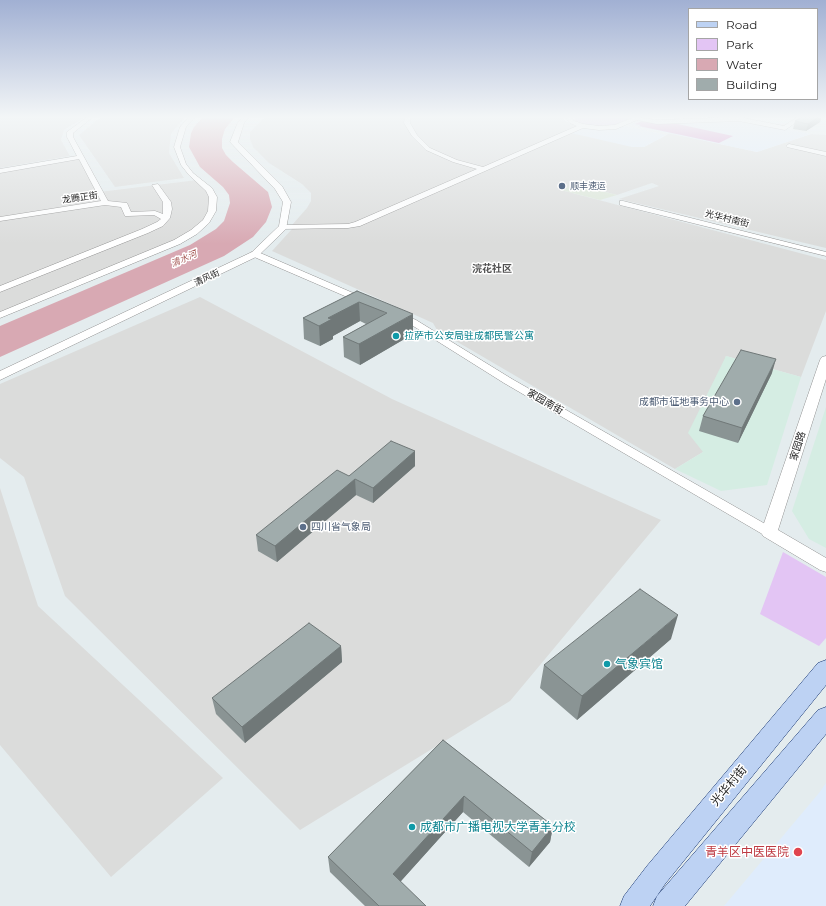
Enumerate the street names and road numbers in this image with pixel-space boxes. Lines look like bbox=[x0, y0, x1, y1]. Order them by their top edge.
street label: 龙腾正街 bbox=[61, 190, 99, 206]
street label: 光华村南街 bbox=[704, 208, 750, 230]
street label: 清风街 bbox=[192, 267, 222, 289]
street label: 家园南街 bbox=[525, 387, 565, 417]
street label: 家园路 bbox=[788, 430, 808, 462]
street label: 光华村街 bbox=[708, 763, 750, 809]

